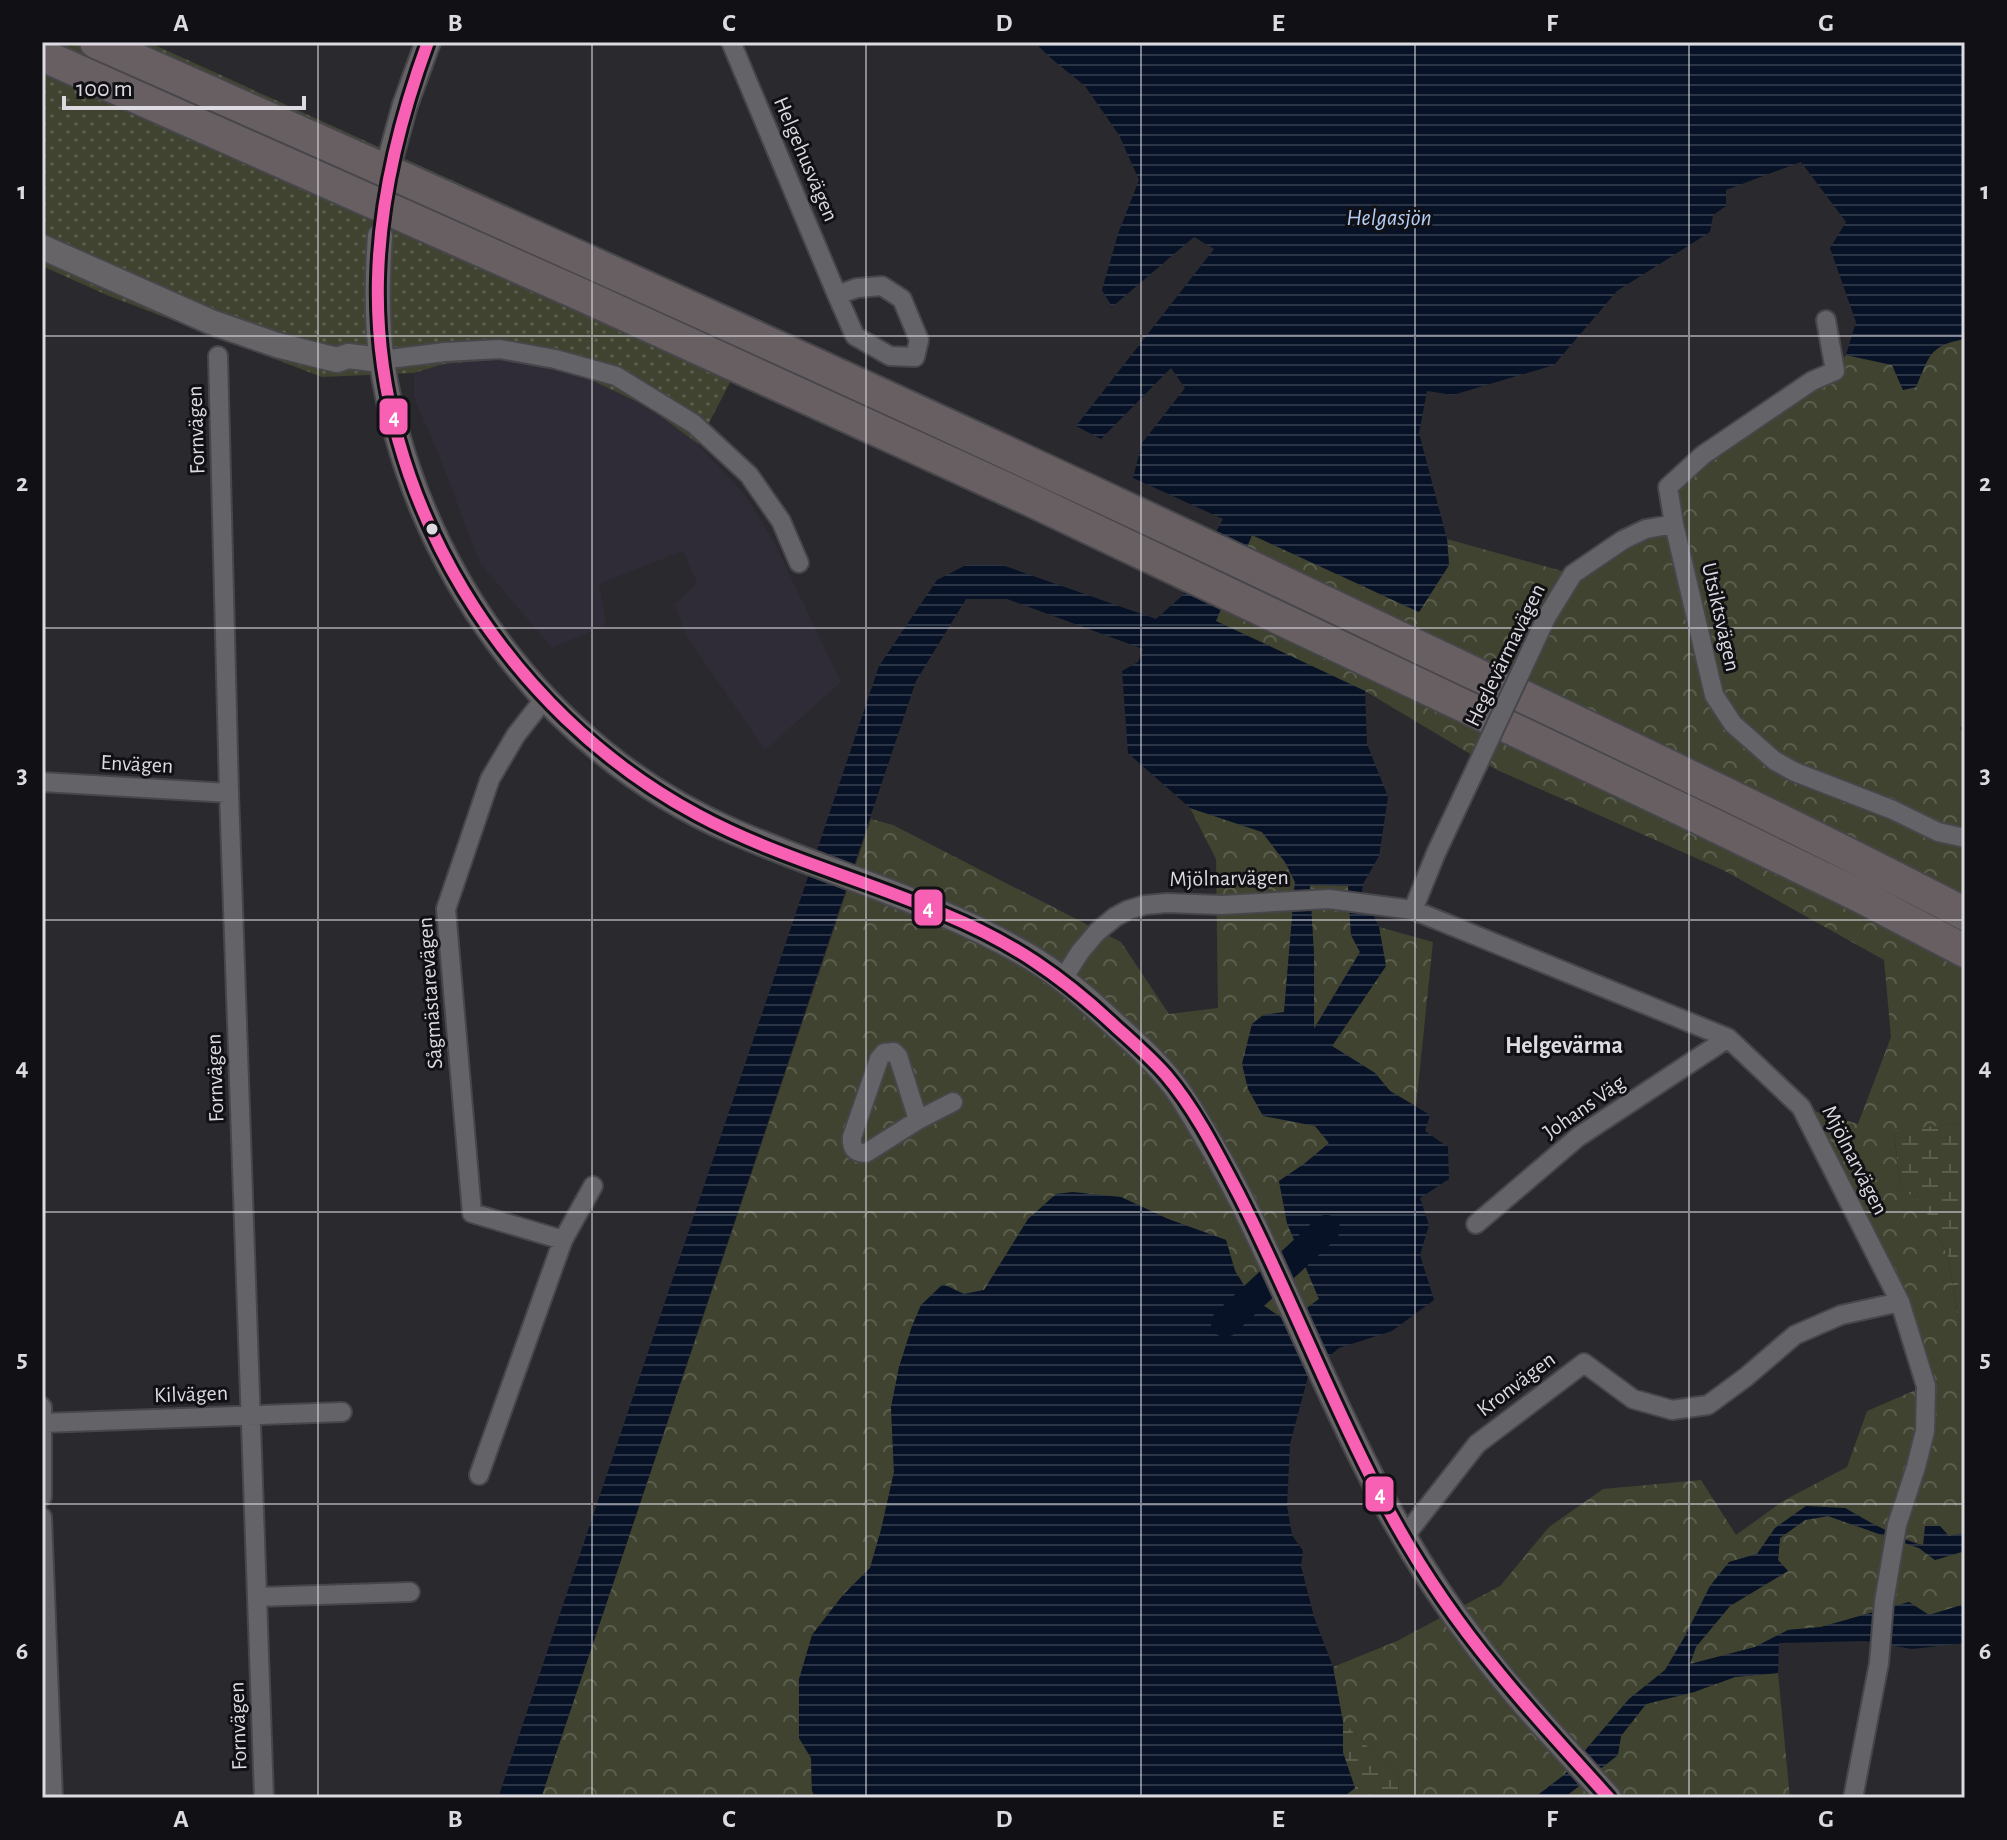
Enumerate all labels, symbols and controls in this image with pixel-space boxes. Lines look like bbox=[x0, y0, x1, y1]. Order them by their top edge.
text: A bbox=[173, 10, 189, 36]
text: B bbox=[447, 10, 463, 36]
text: C bbox=[722, 10, 736, 36]
text: D bbox=[995, 10, 1013, 36]
text: E bbox=[1271, 10, 1285, 36]
text: F bbox=[1546, 10, 1559, 36]
text: G bbox=[1818, 10, 1834, 36]
scale bar bbox=[64, 60, 304, 110]
text: 100 m bbox=[76, 77, 133, 101]
street label: Helgehusvägen bbox=[770, 93, 842, 225]
text: 1 bbox=[17, 178, 27, 204]
text: 1 bbox=[1980, 178, 1990, 204]
water label: Helgasjön bbox=[1346, 206, 1432, 230]
street label: Fornvägen bbox=[183, 385, 209, 475]
line badge: 4 bbox=[378, 397, 409, 436]
text: 4 bbox=[388, 406, 400, 428]
text: 2 bbox=[16, 470, 28, 496]
text: 2 bbox=[1979, 470, 1991, 496]
unlabelled marker bbox=[424, 521, 440, 537]
street label: Utsiktsvägen bbox=[1698, 561, 1744, 673]
street label: Heglevärmavägen bbox=[1461, 580, 1549, 730]
street label: Envägen bbox=[100, 751, 174, 777]
text: 3 bbox=[16, 762, 28, 788]
text: 3 bbox=[1979, 762, 1991, 788]
street label: Mjölnarvägen bbox=[1169, 866, 1289, 890]
line badge: 4 bbox=[913, 888, 944, 927]
text: 4 bbox=[922, 897, 934, 919]
street label: Sågmästarevägen bbox=[414, 916, 446, 1070]
street label: Fornvägen bbox=[202, 1033, 228, 1123]
district label: Helgevärma bbox=[1505, 1034, 1623, 1058]
text: 4 bbox=[15, 1054, 29, 1080]
text: 4 bbox=[1978, 1054, 1992, 1080]
street label: Johans Väg bbox=[1539, 1071, 1629, 1143]
street label: Mjölnarvägen bbox=[1818, 1102, 1892, 1218]
text: 5 bbox=[16, 1346, 28, 1372]
text: 5 bbox=[1979, 1346, 1991, 1372]
street label: Kronvägen bbox=[1473, 1348, 1559, 1420]
street label: Kilvägen bbox=[154, 1382, 228, 1406]
line badge: 4 bbox=[1364, 1475, 1395, 1513]
text: 4 bbox=[1374, 1483, 1386, 1505]
text: 6 bbox=[16, 1638, 28, 1664]
text: 6 bbox=[1979, 1638, 1991, 1664]
street label: Fornvägen bbox=[225, 1681, 251, 1771]
text: A bbox=[173, 1806, 189, 1832]
text: B bbox=[447, 1806, 463, 1832]
text: C bbox=[722, 1806, 736, 1832]
text: D bbox=[995, 1806, 1013, 1832]
text: E bbox=[1271, 1806, 1285, 1832]
text: F bbox=[1546, 1806, 1559, 1832]
text: G bbox=[1818, 1806, 1834, 1832]

